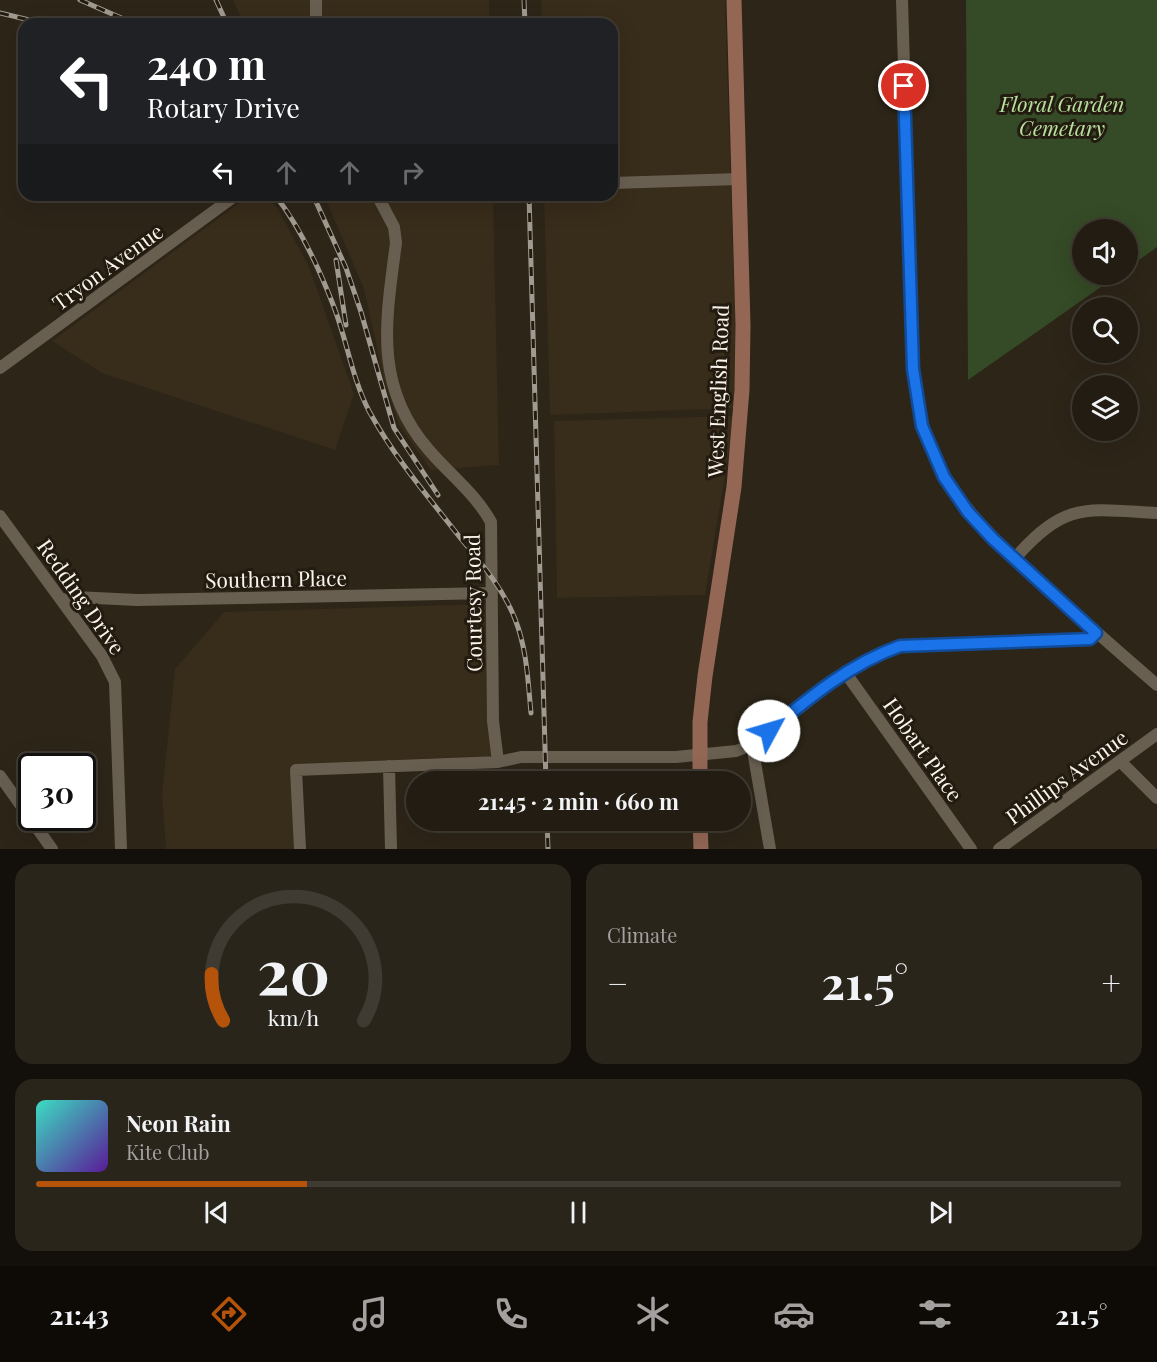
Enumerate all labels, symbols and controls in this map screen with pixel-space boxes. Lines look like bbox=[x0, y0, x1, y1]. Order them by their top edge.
text: 240 m bbox=[147, 35, 266, 91]
icon: left bbox=[48, 42, 126, 120]
pin bbox=[878, 60, 929, 111]
icon: arrive bbox=[887, 69, 920, 102]
text: Rotary Drive bbox=[147, 89, 300, 125]
park label: Floral Garden Cemetary bbox=[999, 89, 1124, 141]
icon: left bbox=[207, 156, 240, 189]
icon: ahead bbox=[270, 156, 303, 189]
icon: ahead bbox=[333, 156, 366, 189]
icon: right bbox=[396, 156, 429, 189]
street label: Tryon Avenue bbox=[46, 216, 168, 316]
map controls bbox=[1072, 219, 1138, 441]
button: sound bbox=[1072, 219, 1138, 285]
button: search bbox=[1072, 297, 1138, 363]
street label: West English Road bbox=[700, 304, 734, 479]
button: layers bbox=[1072, 375, 1138, 441]
street label: Redding Drive bbox=[32, 533, 132, 659]
street label: Courtesy Road bbox=[457, 534, 487, 672]
street label: Southern Place bbox=[205, 563, 347, 593]
street label: Hobart Place bbox=[878, 692, 970, 806]
position arrow bbox=[737, 699, 801, 763]
street label: Phillips Avenue bbox=[999, 722, 1133, 830]
speed limit sign: 30 bbox=[18, 753, 96, 831]
text: 21:45 · 2 min · 660 m bbox=[478, 786, 679, 816]
text: Climate bbox=[607, 921, 677, 948]
text: 20 bbox=[257, 927, 329, 1011]
text: 21.5° bbox=[822, 951, 908, 1011]
text: − bbox=[607, 960, 628, 1004]
text: + bbox=[1102, 960, 1121, 1004]
text: km/h bbox=[267, 1003, 319, 1031]
text: Neon Rain bbox=[126, 1108, 231, 1138]
text: Kite Club bbox=[126, 1138, 210, 1165]
icon: previous bbox=[200, 1196, 233, 1229]
icon: pause bbox=[562, 1196, 595, 1229]
icon: next bbox=[924, 1196, 957, 1229]
icon: directions bbox=[208, 1293, 250, 1335]
icon: music bbox=[349, 1293, 391, 1335]
icon: phone bbox=[490, 1293, 532, 1335]
icon: climate bbox=[632, 1293, 674, 1335]
icon: car bbox=[773, 1293, 815, 1335]
icon: filters bbox=[914, 1293, 956, 1335]
text: 21:43 bbox=[50, 1296, 109, 1332]
text: 21.5° bbox=[1055, 1296, 1107, 1332]

